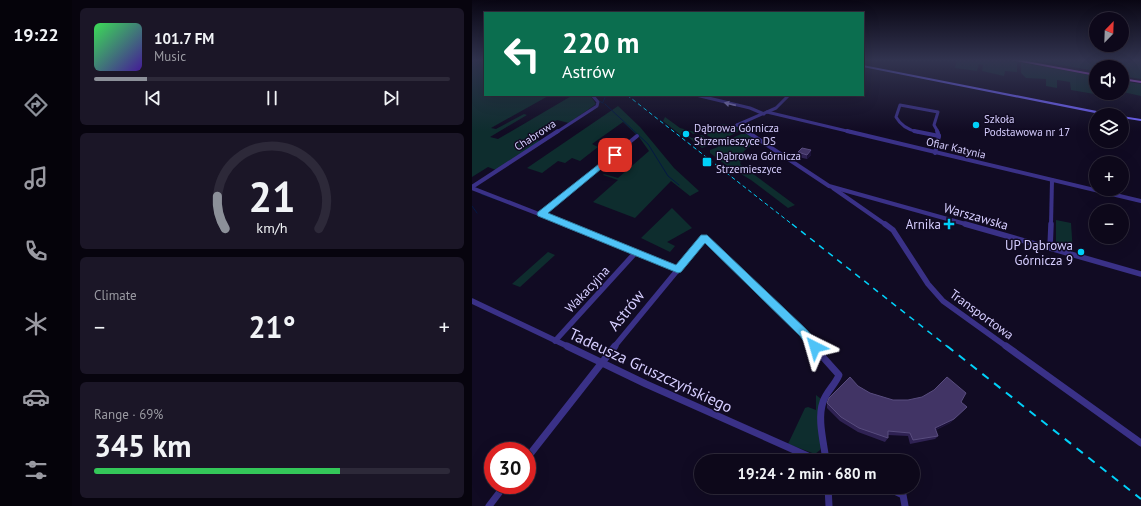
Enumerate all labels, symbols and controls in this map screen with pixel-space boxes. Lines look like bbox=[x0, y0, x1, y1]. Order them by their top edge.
north arrow bbox=[1089, 12, 1129, 52]
map controls bbox=[1089, 12, 1129, 244]
text: 19:22 bbox=[13, 23, 59, 46]
text: 220 m bbox=[562, 24, 639, 61]
icon: left bbox=[496, 28, 548, 80]
text: 101.7 FM bbox=[154, 29, 214, 48]
text: Music bbox=[154, 48, 186, 65]
text: Astrów bbox=[562, 60, 615, 83]
button: sound bbox=[1089, 60, 1129, 100]
icon: previous bbox=[142, 87, 164, 109]
icon: pause bbox=[261, 87, 283, 109]
icon: next bbox=[380, 87, 402, 109]
icon: directions bbox=[22, 91, 50, 119]
one-way arrow bbox=[724, 100, 736, 106]
button: layers bbox=[1089, 108, 1129, 148]
place label: Szkoła Podstawowa nr 17 bbox=[984, 112, 1070, 139]
street label: Chabrowa bbox=[512, 116, 558, 154]
marker: Szkoła Podstawowa nr 17 bbox=[971, 120, 981, 130]
place label: Dąbrowa Górnicza Strzemieszyce DS bbox=[694, 121, 779, 148]
marker: Dąbrowa Górnicza Strzemieszyce DS bbox=[681, 129, 691, 139]
street label: Ofiar Katynia bbox=[925, 134, 987, 162]
pin bbox=[598, 138, 632, 172]
icon: arrive bbox=[604, 144, 626, 166]
place label: Dąbrowa Górnicza Strzemieszyce bbox=[716, 149, 801, 176]
marker: Dąbrowa Górnicza Strzemieszyce bbox=[701, 156, 713, 168]
button: + bbox=[1089, 156, 1129, 196]
icon: music bbox=[22, 164, 50, 192]
text: 21 bbox=[248, 170, 296, 223]
street label: Warszawska bbox=[942, 199, 1010, 234]
button: − bbox=[1089, 204, 1129, 244]
place label: Arnika bbox=[906, 216, 941, 233]
text: km/h bbox=[256, 217, 288, 236]
marker: Arnika bbox=[944, 219, 954, 229]
icon: phone bbox=[22, 237, 50, 265]
place label: UP Dąbrowa Górnicza 9 bbox=[1005, 237, 1073, 269]
marker: UP Dąbrowa Górnicza 9 bbox=[1076, 247, 1086, 257]
street label: Wakacyjna bbox=[561, 262, 613, 316]
street label: Astrów bbox=[603, 285, 649, 335]
street label: Transportowa bbox=[946, 285, 1017, 343]
text: Climate bbox=[94, 287, 137, 304]
text: 21° bbox=[248, 307, 296, 346]
icon: climate bbox=[22, 310, 50, 338]
text: − bbox=[94, 313, 105, 341]
text: + bbox=[439, 313, 450, 341]
street label: Tadeusza Gruszczyńskiego bbox=[566, 323, 736, 417]
position arrow bbox=[794, 326, 836, 368]
icon: car bbox=[22, 383, 50, 411]
text: Range · 69% bbox=[94, 406, 163, 423]
text: 345 km bbox=[94, 426, 192, 465]
speed limit sign: 30 bbox=[484, 442, 536, 494]
icon: filters bbox=[22, 456, 50, 484]
text: 19:24 · 2 min · 680 m bbox=[738, 464, 876, 483]

